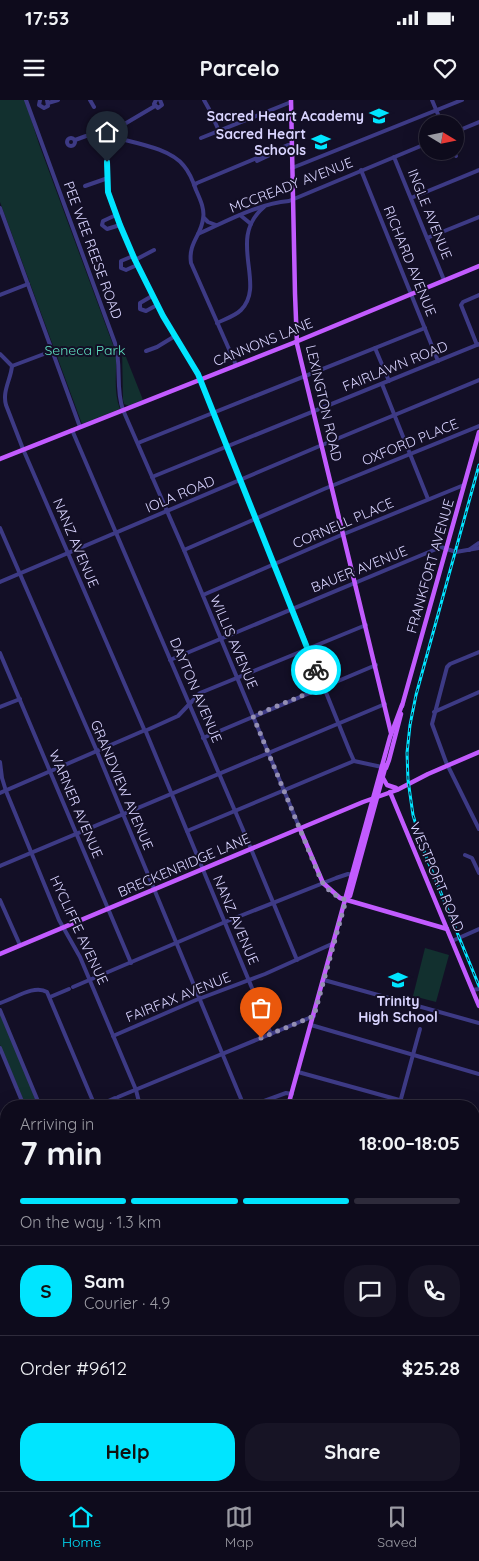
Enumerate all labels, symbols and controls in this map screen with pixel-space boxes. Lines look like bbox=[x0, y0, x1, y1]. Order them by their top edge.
text: 17:53 bbox=[25, 6, 69, 30]
icon: menu bbox=[20, 54, 48, 82]
text: Parcelo bbox=[200, 54, 279, 82]
icon: heart bbox=[431, 54, 459, 82]
school or university icon: Sacred Heart Academy bbox=[368, 105, 390, 127]
place label: Sacred Heart Academy bbox=[207, 107, 364, 125]
pin bbox=[86, 111, 128, 162]
north arrow bbox=[419, 115, 464, 160]
map controls bbox=[419, 115, 464, 160]
icon: home bbox=[93, 118, 121, 146]
place label: Sacred Heart Schools bbox=[216, 125, 306, 159]
school or university icon: Sacred Heart Schools bbox=[310, 131, 332, 153]
street label: MCCREADY AVENUE bbox=[227, 153, 355, 217]
street label: INGLE AVENUE bbox=[404, 166, 456, 262]
street label: PEE WEE REESE ROAD bbox=[60, 179, 126, 321]
street label: RICHARD AVENUE bbox=[380, 203, 440, 319]
street label: CANNONS LANE bbox=[211, 314, 315, 370]
street label: FAIRLAWN ROAD bbox=[340, 337, 450, 395]
park label: Seneca Park bbox=[45, 341, 125, 359]
street label: LEXINGTON ROAD bbox=[302, 343, 346, 463]
street label: OXFORD PLACE bbox=[359, 414, 461, 470]
street label: IOLA ROAD bbox=[143, 471, 217, 517]
street label: CORNELL PLACE bbox=[290, 494, 396, 552]
street label: NANZ AVENUE bbox=[49, 496, 103, 590]
street label: FRANKFORT AVENUE bbox=[402, 497, 458, 635]
street label: BAUER AVENUE bbox=[308, 541, 410, 597]
street label: WILLIS AVENUE bbox=[206, 592, 262, 692]
street label: DAYTON AVENUE bbox=[166, 635, 226, 745]
courier bbox=[291, 645, 341, 695]
icon: bike bbox=[302, 656, 330, 684]
street label: GRANDVIEW AVENUE bbox=[86, 717, 158, 853]
street label: WARNER AVENUE bbox=[45, 747, 107, 861]
street label: WESTPORT ROAD bbox=[406, 819, 468, 935]
street label: BRECKENRIDGE LANE bbox=[115, 829, 253, 901]
street label: HYCLIFFE AVENUE bbox=[46, 873, 112, 988]
street label: NANZ AVENUE bbox=[209, 873, 263, 967]
street label: FAIRFAX AVENUE bbox=[123, 968, 233, 1026]
school or university icon: Trinity High School bbox=[387, 969, 409, 991]
pin bbox=[240, 987, 282, 1038]
place label: Trinity High School bbox=[358, 992, 438, 1026]
icon: bag bbox=[247, 994, 275, 1022]
text: Arriving in bbox=[20, 1114, 94, 1134]
text: 18:00–18:05 bbox=[359, 1131, 460, 1155]
text: 7 min bbox=[20, 1133, 103, 1173]
text: On the way · 1.3 km bbox=[20, 1212, 161, 1232]
button: chat bbox=[344, 1265, 396, 1317]
button: phone bbox=[408, 1265, 460, 1317]
text: Sam bbox=[84, 1269, 125, 1293]
text: S bbox=[40, 1279, 52, 1303]
text: Courier · 4.9 bbox=[84, 1293, 170, 1313]
text: Order #9612 bbox=[20, 1356, 127, 1380]
text: $25.28 bbox=[402, 1356, 460, 1380]
button: Help bbox=[20, 1423, 235, 1481]
button: Share bbox=[245, 1423, 460, 1481]
tab: Home bbox=[62, 1503, 101, 1551]
tab: Map bbox=[225, 1503, 253, 1551]
tab: Saved bbox=[377, 1503, 417, 1551]

